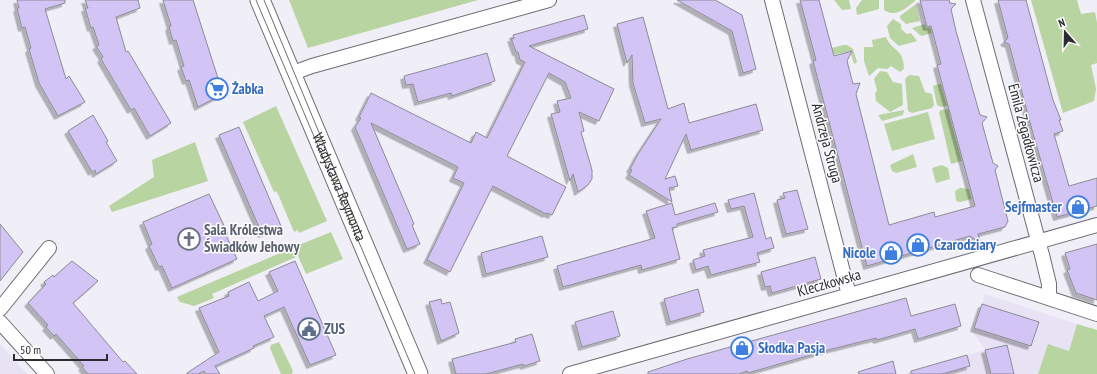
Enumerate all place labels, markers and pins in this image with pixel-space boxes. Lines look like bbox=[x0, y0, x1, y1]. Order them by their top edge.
supermarket icon: Żabka bbox=[204, 76, 230, 102]
place label: Żabka bbox=[232, 79, 264, 98]
shop icon: Sejfmaster bbox=[1065, 194, 1091, 220]
place label: Sejfmaster bbox=[1005, 197, 1063, 216]
place label: Sala Królestwa Świadków Jehowy bbox=[204, 220, 301, 256]
church icon: Sala Królestwa Świadków Jehowy bbox=[176, 226, 202, 252]
shop icon: Czarodziary bbox=[905, 232, 931, 258]
place label: Czarodziary bbox=[934, 235, 997, 254]
shop icon: Nicole bbox=[878, 240, 904, 266]
place label: Nicole bbox=[843, 243, 876, 262]
public building icon: ZUS bbox=[296, 316, 322, 342]
place label: ZUS bbox=[324, 319, 345, 338]
shop icon: Słodka Pasja bbox=[729, 335, 755, 361]
place label: Słodka Pasja bbox=[758, 338, 825, 357]

